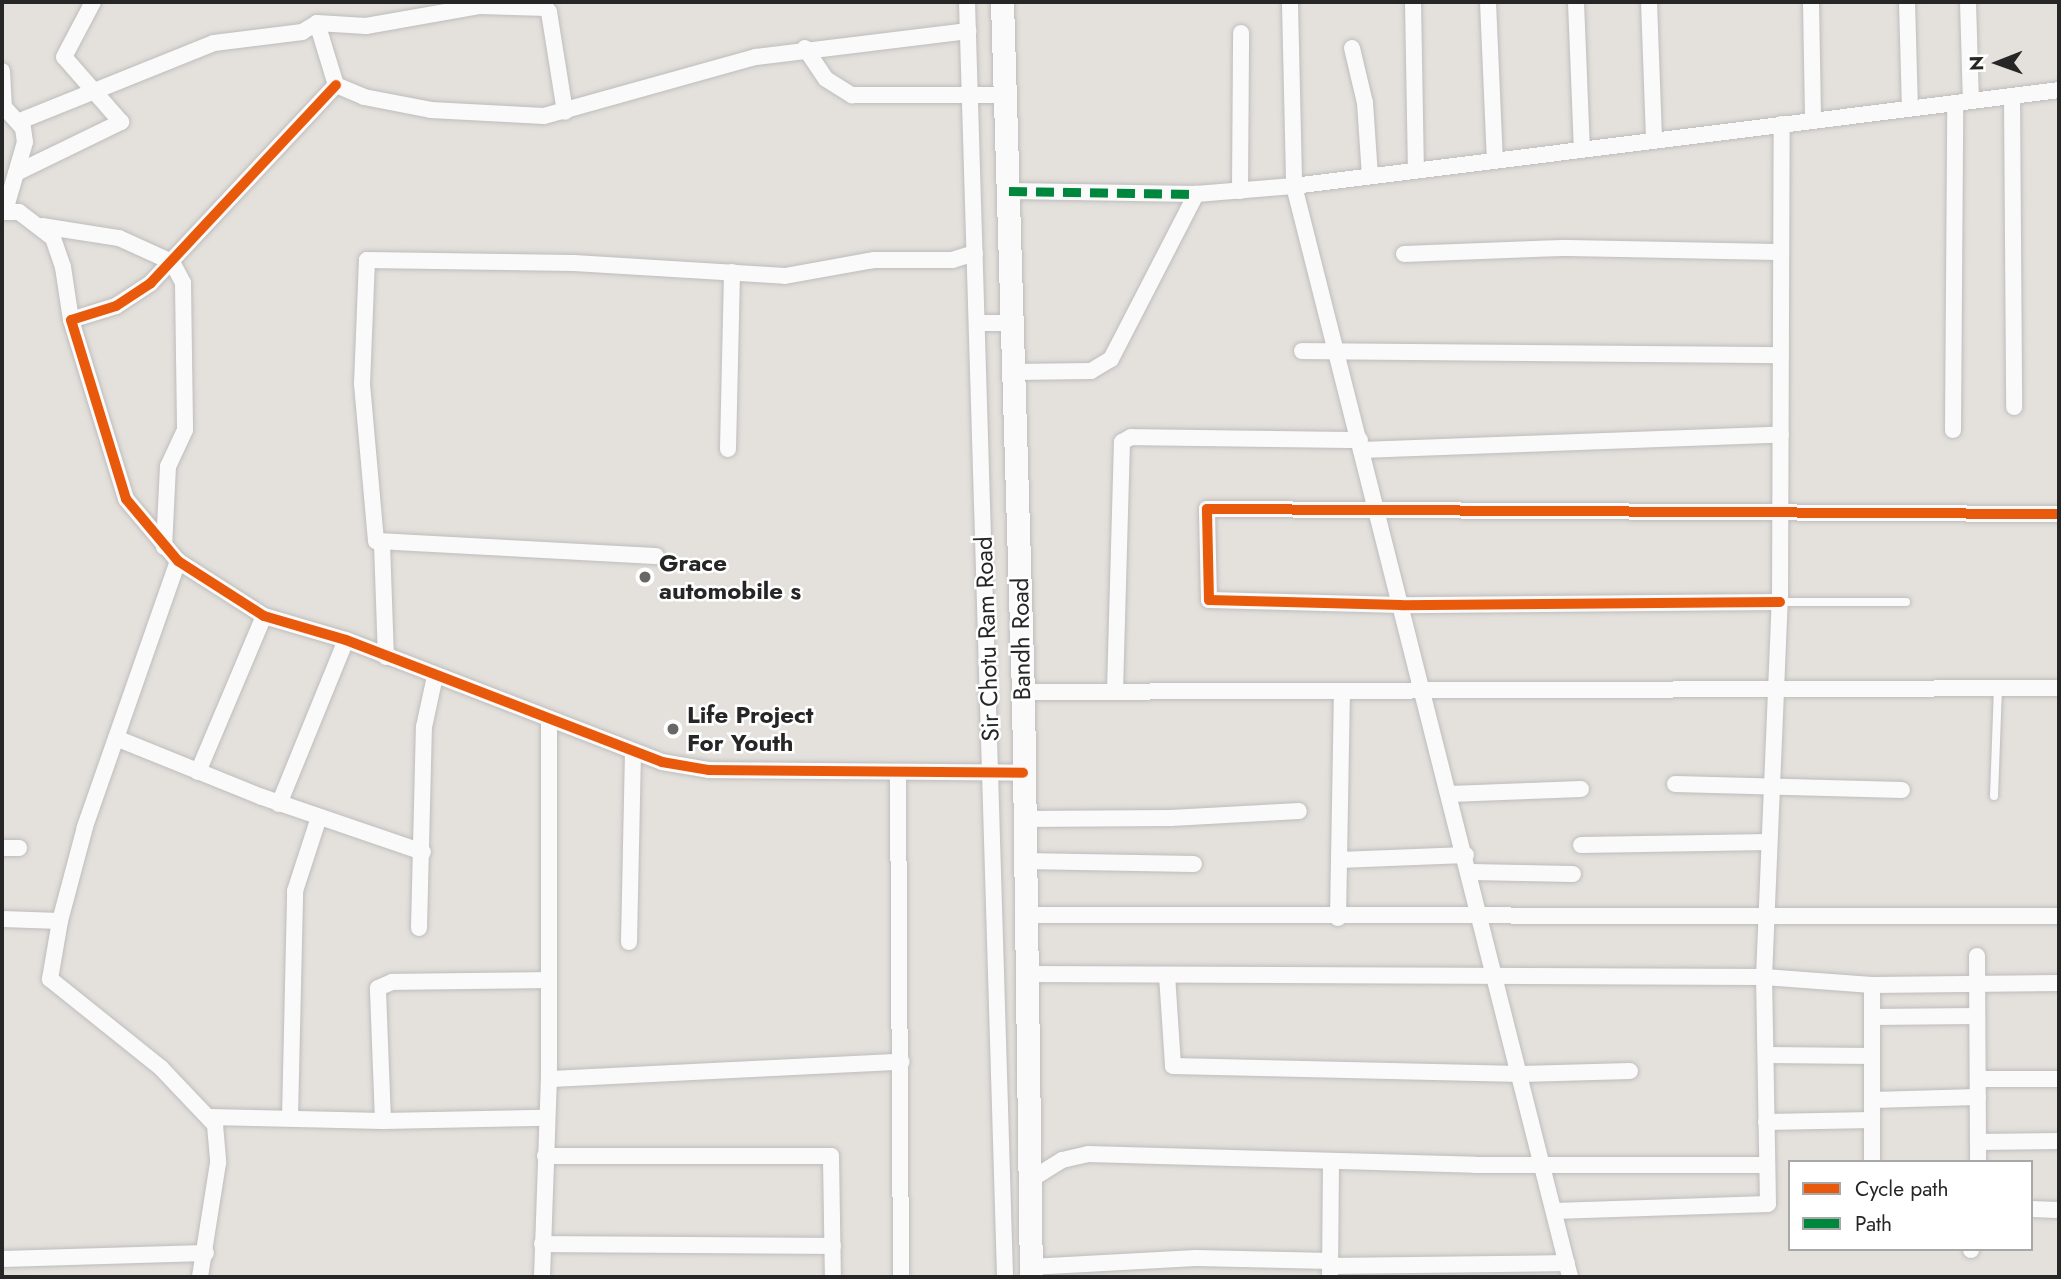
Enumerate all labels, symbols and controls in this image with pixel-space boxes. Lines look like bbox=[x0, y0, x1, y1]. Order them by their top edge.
north arrow bbox=[1963, 28, 2033, 98]
text: N bbox=[1963, 56, 1990, 71]
street label: Sir Chotu Ram Road bbox=[969, 536, 1005, 742]
place label: Grace automobile s bbox=[659, 549, 801, 605]
marker: Grace automobile s bbox=[637, 569, 653, 585]
street label: Bandh Road bbox=[1006, 577, 1036, 701]
place label: Life Project For Youth bbox=[687, 701, 813, 757]
marker: Life Project For Youth bbox=[665, 721, 681, 737]
legend bbox=[1788, 1160, 2033, 1251]
text: Cycle path bbox=[1855, 1174, 1948, 1204]
text: Path bbox=[1855, 1209, 1892, 1239]

